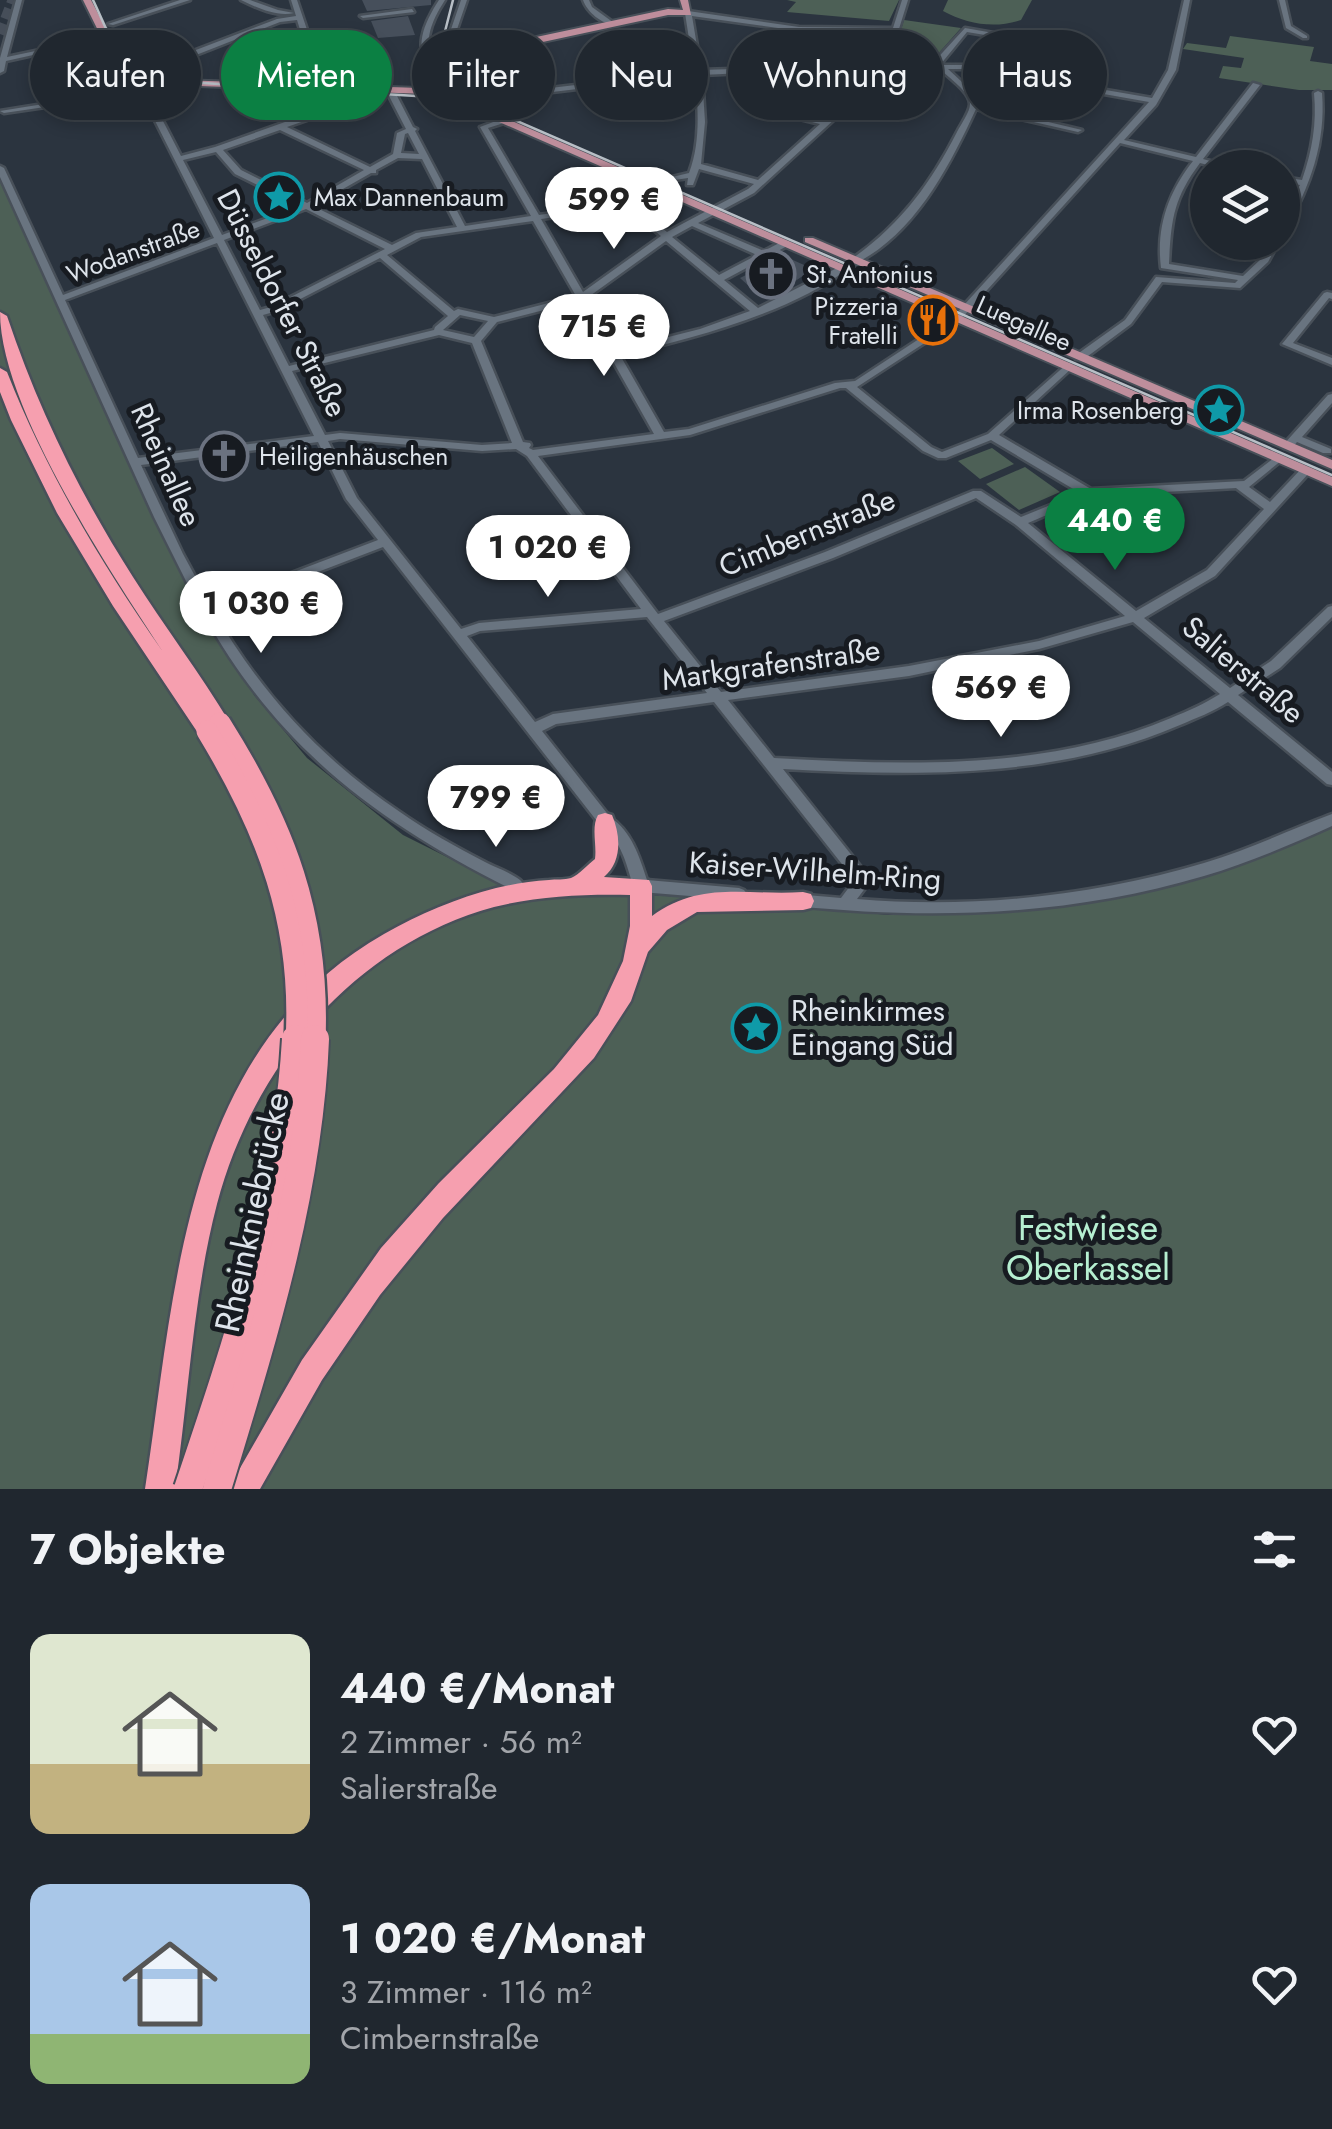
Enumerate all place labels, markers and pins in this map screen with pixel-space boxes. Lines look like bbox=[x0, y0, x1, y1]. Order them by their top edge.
pin: 599 € bbox=[544, 167, 684, 252]
place icon: Max Dannenbaum bbox=[253, 171, 305, 223]
place label: Max Dannenbaum bbox=[314, 179, 504, 215]
church icon: St. Antonius bbox=[745, 248, 797, 300]
place label: St. Antonius bbox=[806, 256, 933, 292]
place label: Pizzeria Fratelli bbox=[814, 288, 898, 353]
pin: 715 € bbox=[534, 294, 674, 379]
restaurant icon: Pizzeria Fratelli bbox=[907, 294, 959, 346]
place icon: Irma Rosenberg bbox=[1193, 384, 1245, 436]
place label: Irma Rosenberg bbox=[1017, 392, 1184, 428]
church icon: Heiligenhäuschen bbox=[198, 430, 250, 482]
place label: Heiligenhäuschen bbox=[259, 438, 448, 474]
pin: 440 € bbox=[1045, 488, 1185, 573]
pin: 1 020 € bbox=[456, 515, 640, 600]
pin: 1 030 € bbox=[169, 571, 353, 656]
pin: 569 € bbox=[931, 655, 1071, 740]
pin: 799 € bbox=[426, 765, 566, 850]
place label: Rheinkirmes Eingang Süd bbox=[791, 989, 954, 1066]
place icon: Rheinkirmes Eingang Süd bbox=[730, 1002, 782, 1054]

